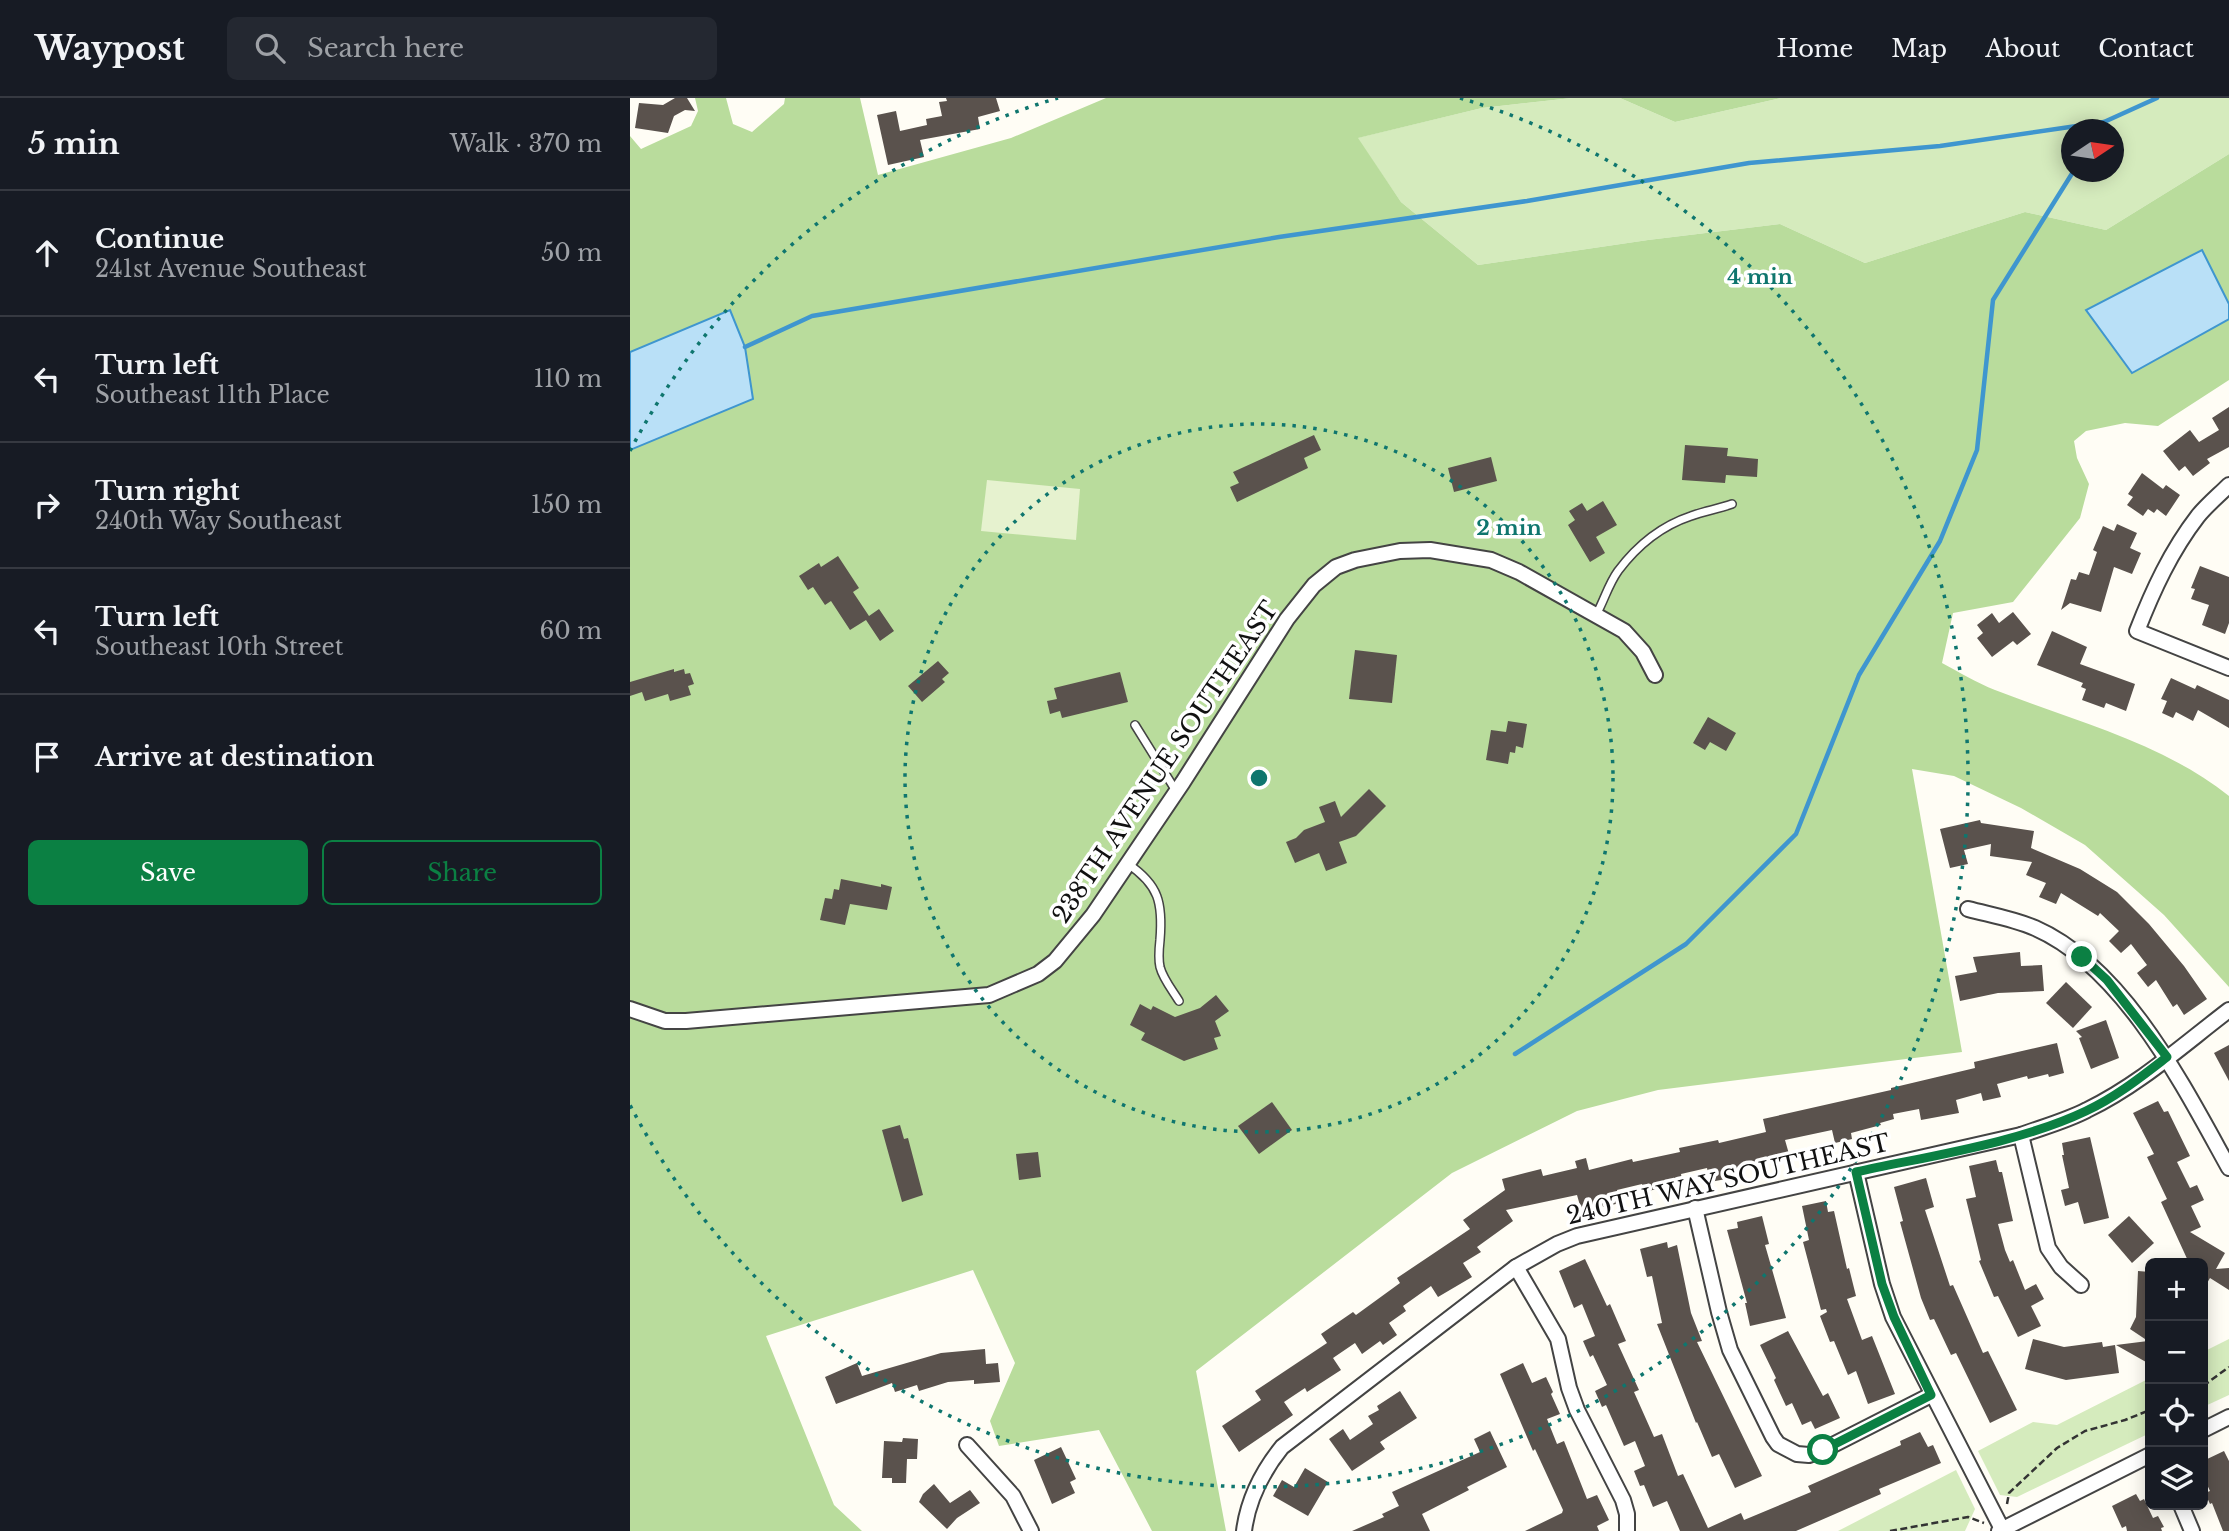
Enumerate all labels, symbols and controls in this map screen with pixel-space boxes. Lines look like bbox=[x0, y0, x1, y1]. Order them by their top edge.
search box bbox=[227, 17, 717, 80]
text: Waypost bbox=[35, 28, 185, 69]
icon: search bbox=[251, 29, 289, 67]
text: Search here bbox=[307, 32, 464, 64]
text: Home bbox=[1777, 34, 1853, 63]
text: Map bbox=[1891, 34, 1947, 63]
text: About bbox=[1985, 34, 2060, 63]
text: Contact bbox=[2098, 34, 2194, 63]
north arrow bbox=[2061, 119, 2124, 182]
text: 5 min bbox=[28, 125, 120, 162]
text: Walk · 370 m bbox=[450, 130, 602, 158]
text: Continue bbox=[95, 223, 224, 255]
icon: ahead bbox=[28, 234, 66, 272]
text: 50 m bbox=[541, 239, 602, 267]
text: 241st Avenue Southeast bbox=[95, 255, 367, 283]
text: 4 min bbox=[1727, 264, 1793, 290]
text: Turn left bbox=[95, 349, 219, 381]
icon: left bbox=[28, 360, 66, 398]
text: 110 m bbox=[534, 365, 602, 393]
text: Southeast 11th Place bbox=[95, 381, 330, 409]
text: Turn right bbox=[95, 475, 240, 507]
icon: right bbox=[28, 486, 66, 524]
text: 150 m bbox=[531, 491, 602, 519]
text: 240th Way Southeast bbox=[95, 507, 342, 535]
text: 2 min bbox=[1476, 515, 1542, 541]
street label: 238TH AVENUE SOUTHEAST bbox=[1046, 596, 1284, 928]
text: Turn left bbox=[95, 601, 219, 633]
icon: left bbox=[28, 612, 66, 650]
text: 60 m bbox=[540, 617, 602, 645]
text: Southeast 10th Street bbox=[95, 633, 343, 661]
icon: arrive bbox=[28, 738, 66, 776]
text: Arrive at destination bbox=[95, 741, 375, 773]
centre of rings bbox=[1247, 766, 1271, 790]
button: Save bbox=[28, 840, 308, 905]
button: Share bbox=[322, 840, 602, 905]
route end bbox=[2066, 941, 2097, 972]
street label: 240TH WAY SOUTHEAST bbox=[1564, 1128, 1892, 1230]
map controls bbox=[2145, 1258, 2208, 1510]
button: + bbox=[2145, 1258, 2208, 1321]
button: − bbox=[2145, 1321, 2208, 1384]
button: locate bbox=[2145, 1384, 2208, 1447]
route start bbox=[1807, 1434, 1838, 1465]
button: layers bbox=[2145, 1447, 2208, 1510]

